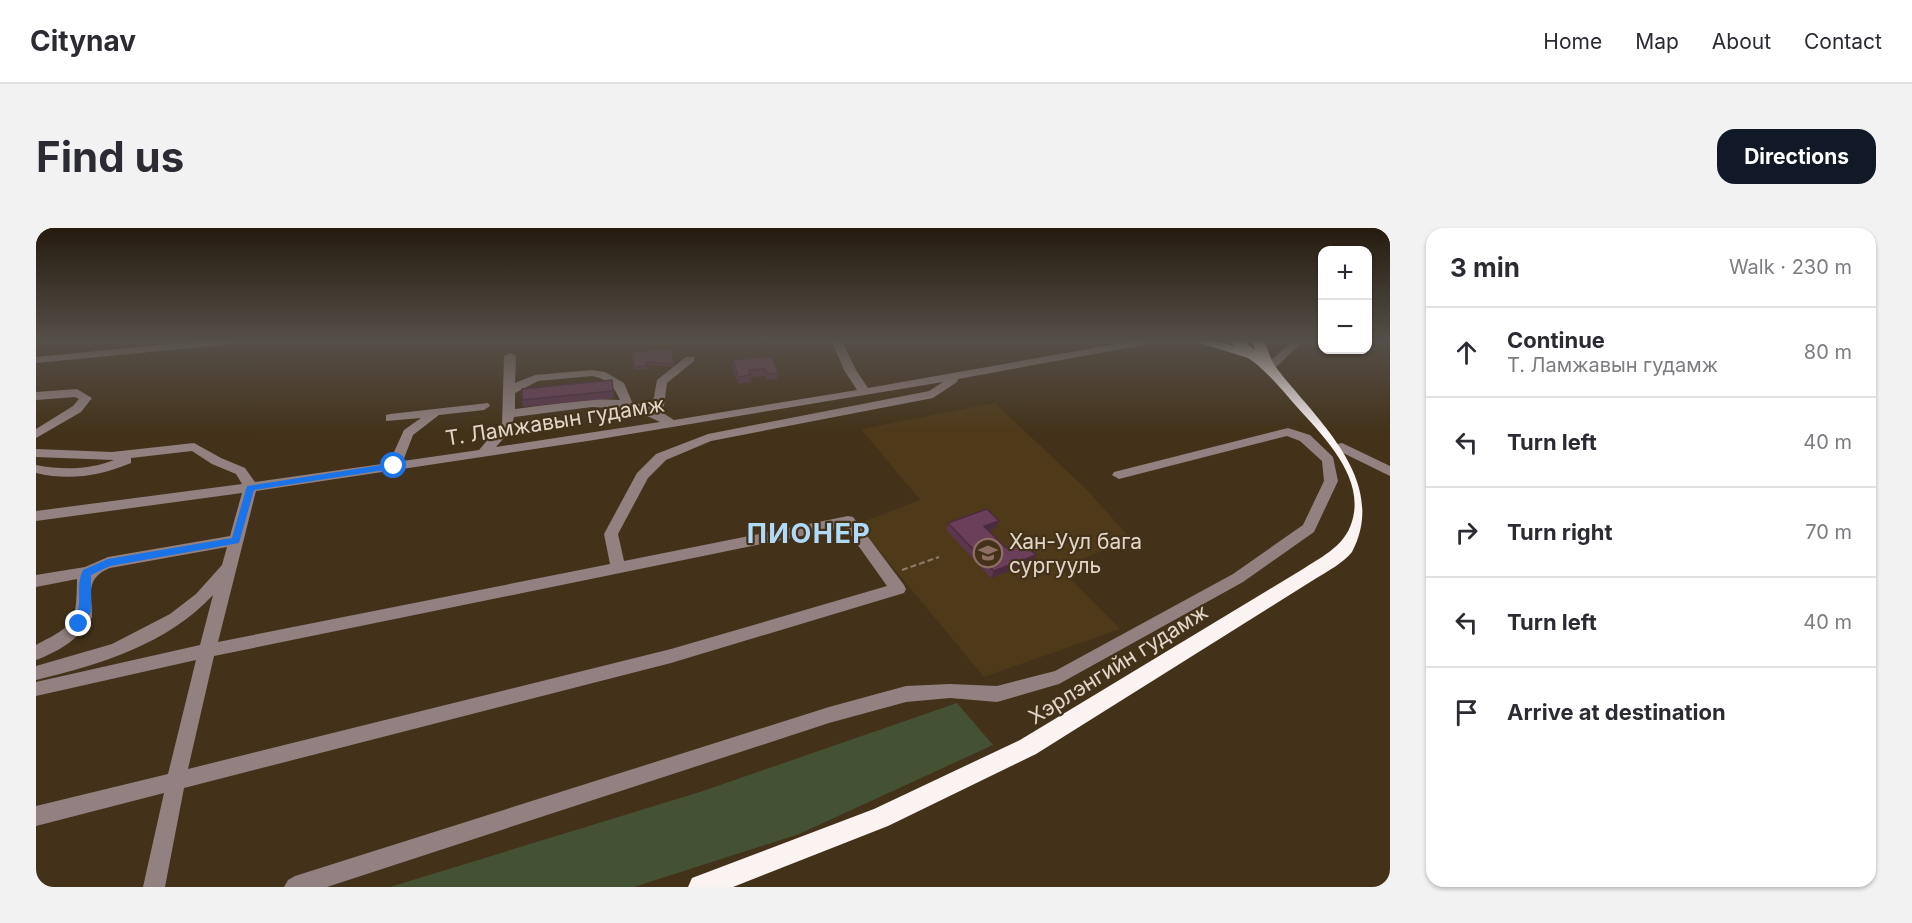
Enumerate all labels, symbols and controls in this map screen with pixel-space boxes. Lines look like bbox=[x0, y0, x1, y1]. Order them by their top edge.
text: Citynav bbox=[30, 24, 136, 58]
text: Home bbox=[1543, 29, 1602, 54]
text: Map bbox=[1635, 29, 1679, 54]
text: About bbox=[1712, 29, 1771, 54]
text: Contact bbox=[1804, 29, 1882, 54]
button: Directions bbox=[1717, 129, 1876, 184]
text: Find us bbox=[36, 131, 184, 182]
map controls bbox=[1318, 246, 1372, 354]
button: + bbox=[1318, 246, 1372, 300]
text: 3 min bbox=[1450, 252, 1520, 283]
text: Walk · 230 m bbox=[1729, 255, 1852, 279]
button: − bbox=[1318, 300, 1372, 354]
text: Continue bbox=[1507, 327, 1605, 353]
icon: ahead bbox=[1450, 336, 1483, 369]
text: 80 m bbox=[1804, 340, 1852, 364]
text: Т. Ламжавын гудамж bbox=[1507, 353, 1718, 377]
street label: Т. Ламжавын гудамж bbox=[444, 391, 666, 451]
icon: left bbox=[1450, 426, 1483, 459]
text: Turn left bbox=[1507, 429, 1597, 455]
text: 40 m bbox=[1803, 430, 1852, 454]
route start bbox=[380, 452, 406, 478]
icon: right bbox=[1450, 516, 1483, 549]
district label: ПИОНЕР bbox=[747, 517, 871, 550]
text: Turn right bbox=[1507, 519, 1613, 545]
text: 70 m bbox=[1805, 520, 1852, 544]
place label: Хан-Уул бага сургууль bbox=[1009, 529, 1142, 578]
school or university icon: Хан-Уул бага сургууль bbox=[972, 537, 1004, 569]
street label: Хэрлэнгийн гудамж bbox=[1024, 599, 1212, 729]
icon: left bbox=[1450, 606, 1483, 639]
text: Turn left bbox=[1507, 609, 1597, 635]
route end bbox=[65, 610, 91, 636]
text: 40 m bbox=[1803, 610, 1852, 634]
icon: arrive bbox=[1450, 696, 1483, 729]
text: Arrive at destination bbox=[1507, 699, 1726, 725]

